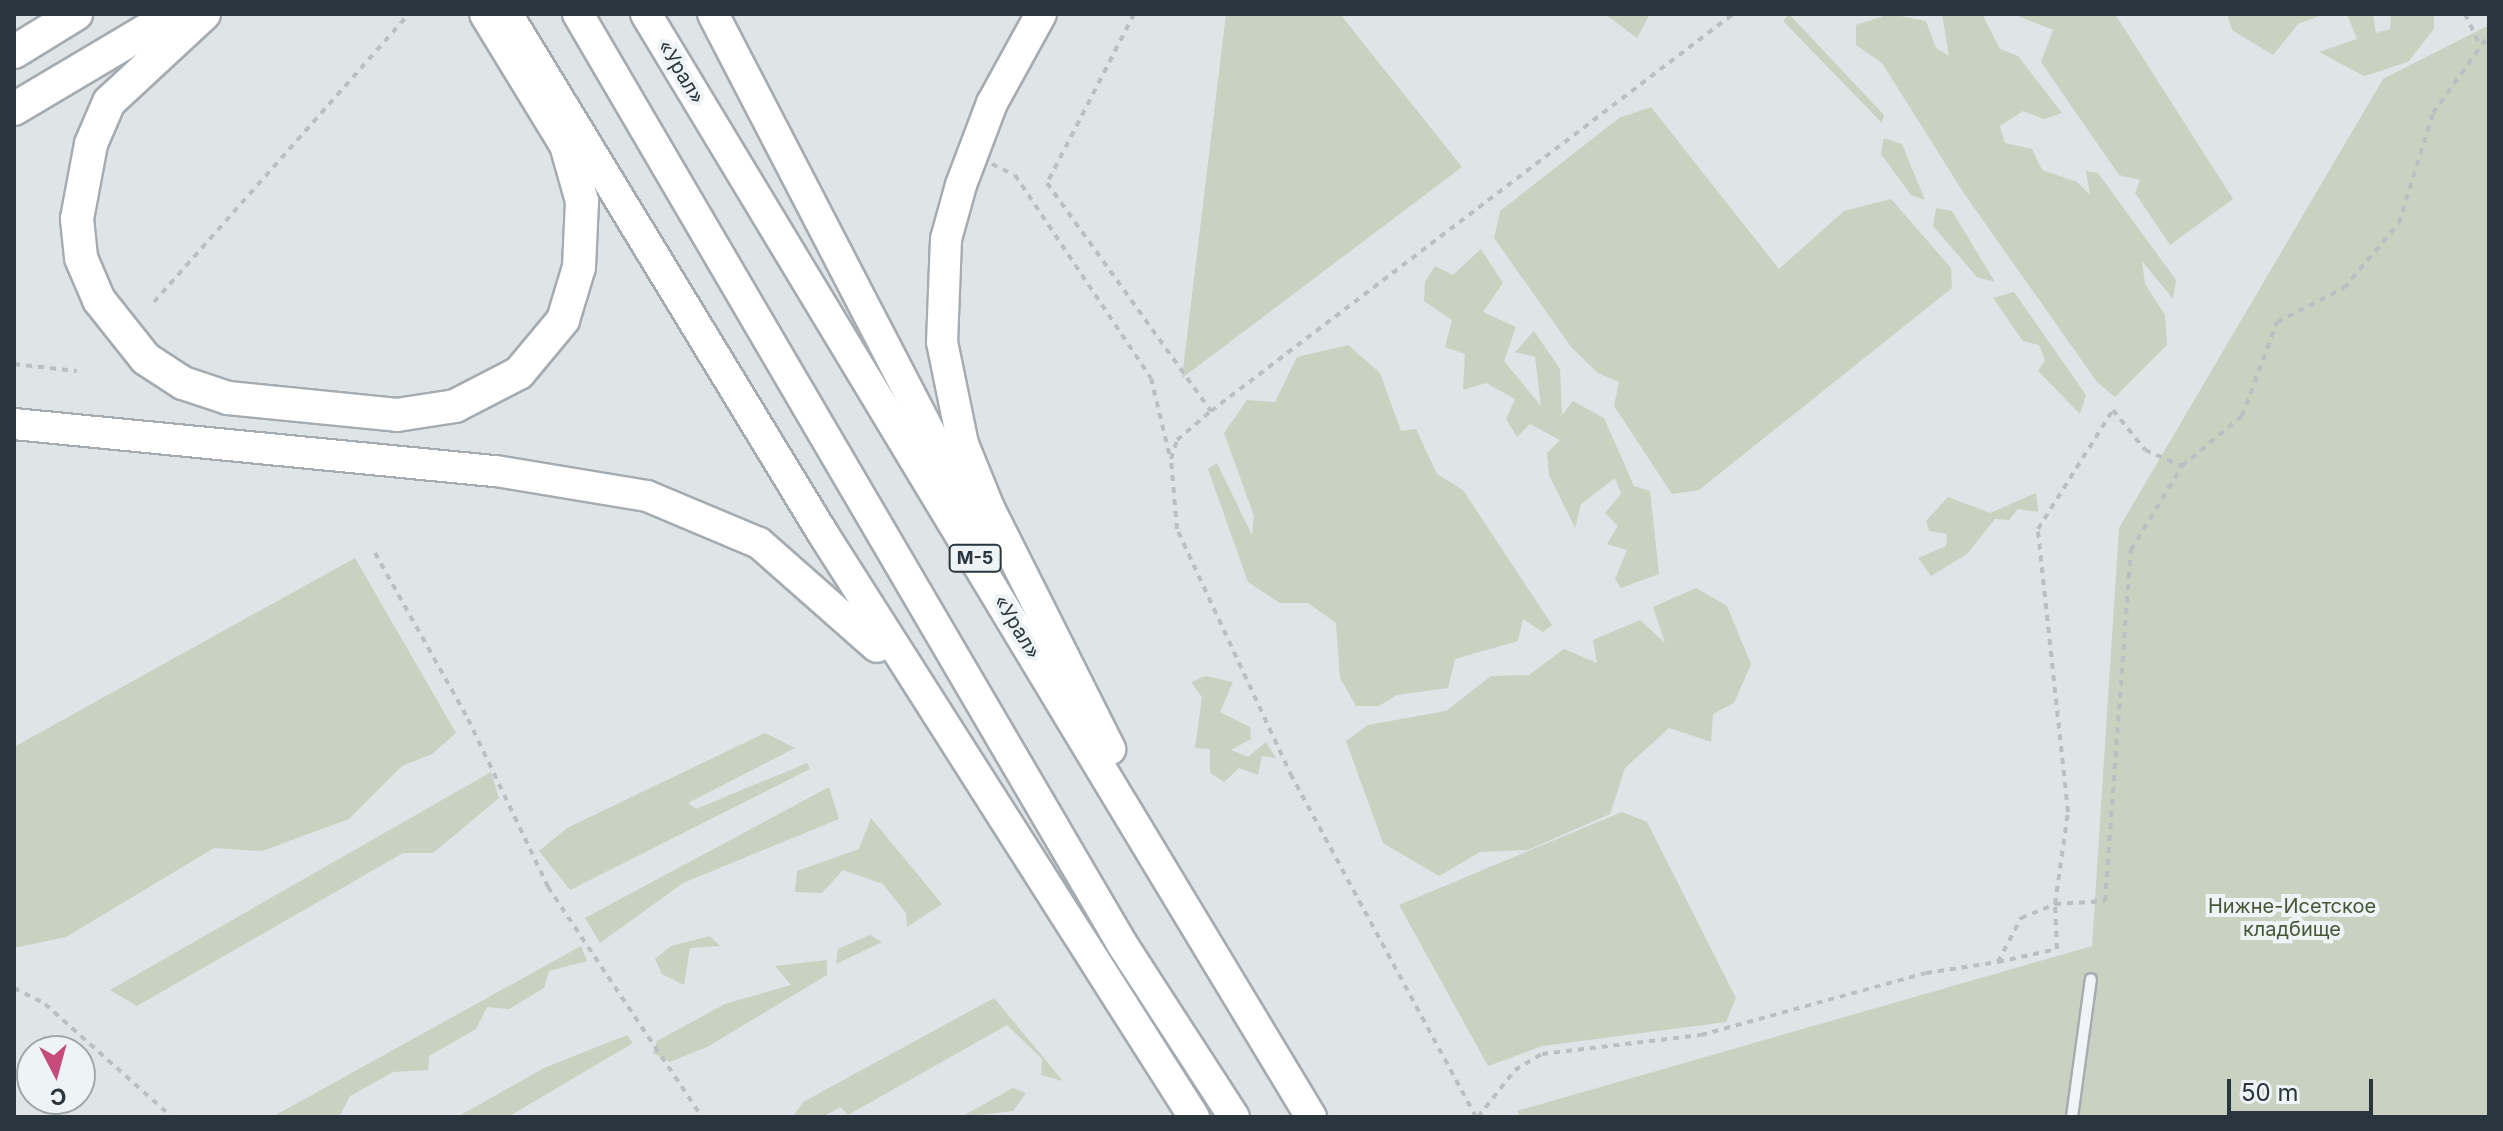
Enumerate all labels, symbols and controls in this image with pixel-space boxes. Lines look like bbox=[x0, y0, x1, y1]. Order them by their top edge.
street label: «Урал» bbox=[653, 36, 709, 108]
road number: М-5 bbox=[947, 544, 1003, 572]
street label: «Урал» bbox=[989, 591, 1045, 663]
park label: Нижне-Исетское кладбище bbox=[2208, 894, 2376, 941]
north arrow bbox=[16, 1035, 96, 1115]
scale bar bbox=[2231, 1063, 2377, 1113]
text: 50 m bbox=[2241, 1078, 2299, 1107]
text: С bbox=[49, 1083, 68, 1111]

